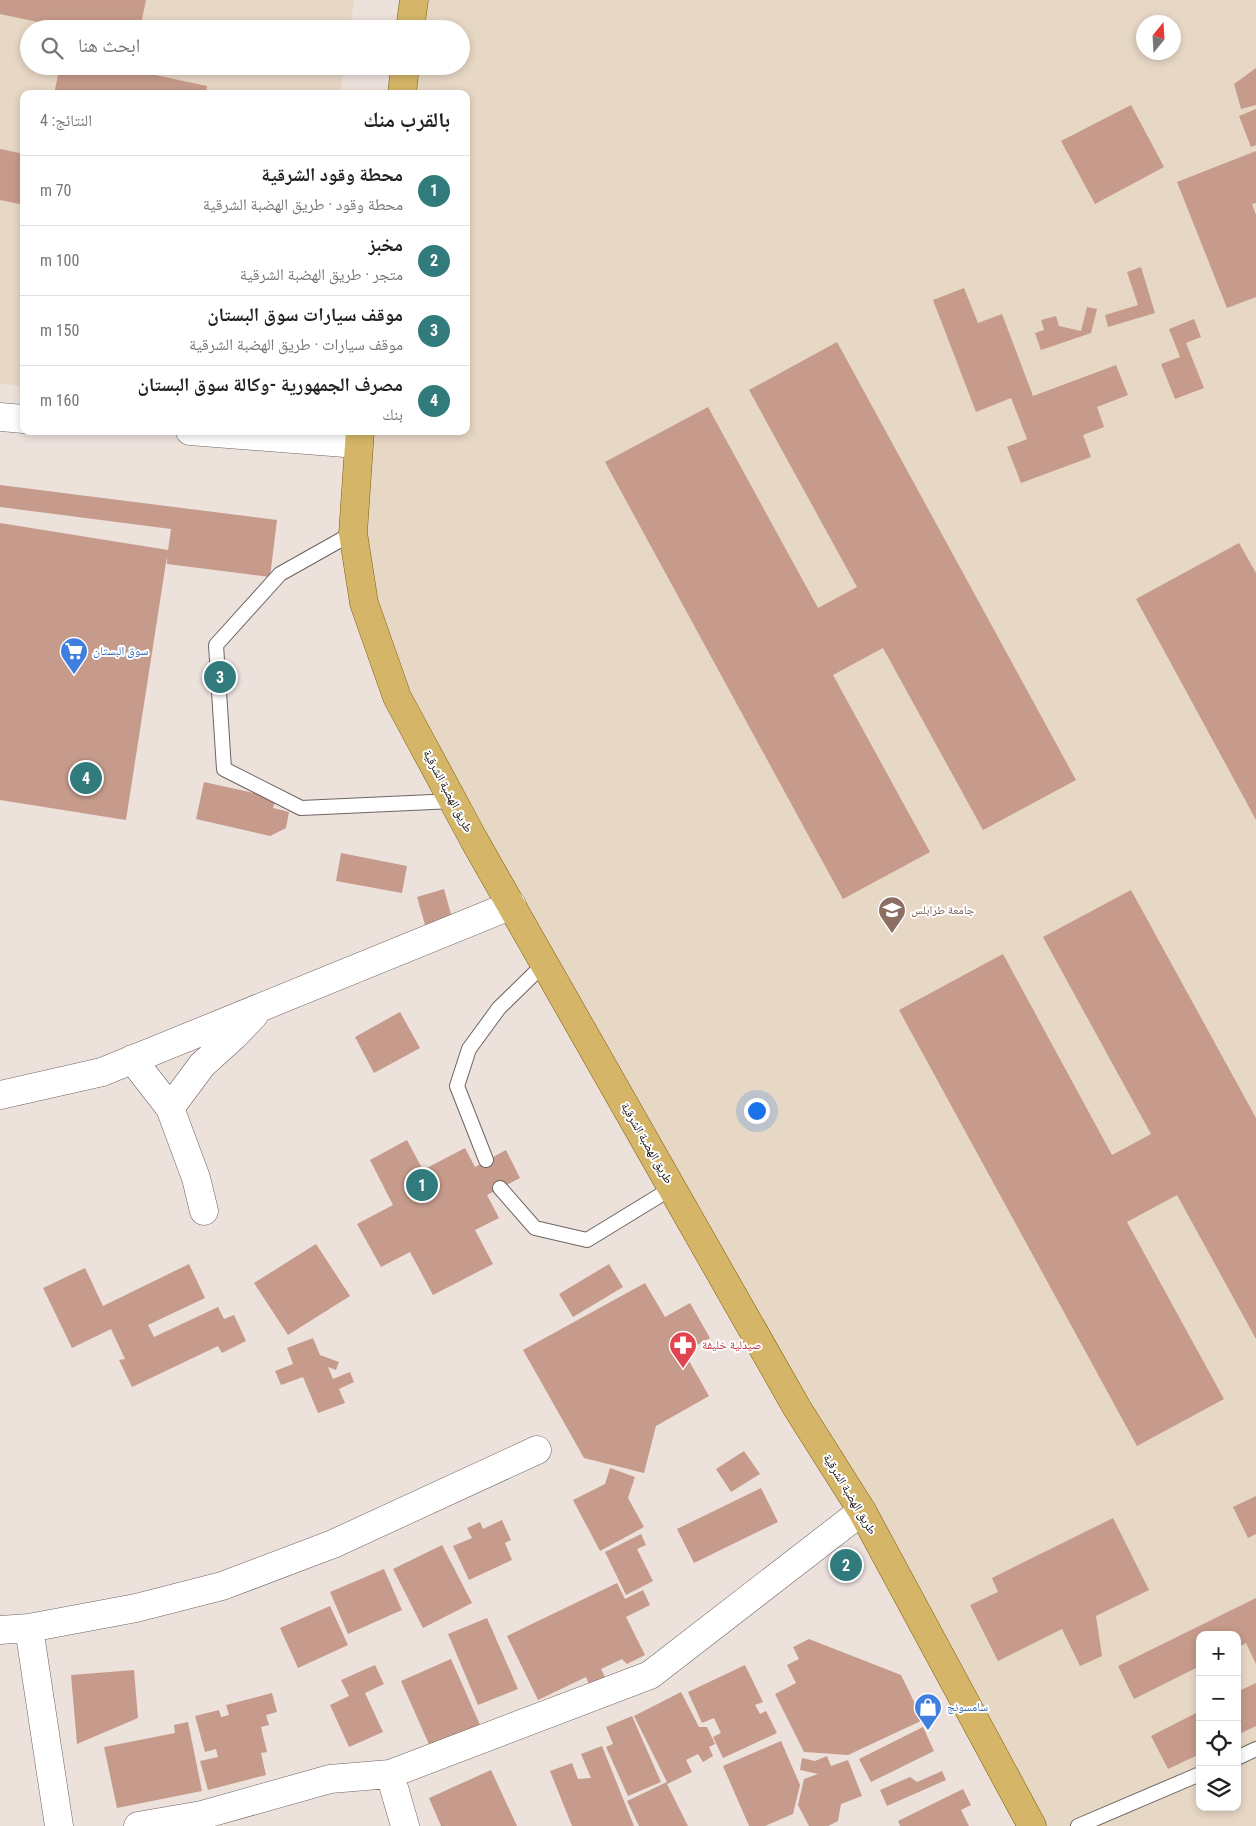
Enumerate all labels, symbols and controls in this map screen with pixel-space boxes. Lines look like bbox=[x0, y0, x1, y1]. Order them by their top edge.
north arrow bbox=[1136, 15, 1181, 60]
search box bbox=[20, 20, 470, 75]
icon: search bbox=[38, 34, 66, 62]
text: ابحث هنا bbox=[78, 34, 140, 57]
text: بالقرب منك bbox=[363, 108, 450, 132]
text: النتائج: 4 bbox=[40, 111, 92, 130]
text: محطة وقود الشرقية bbox=[261, 163, 403, 186]
text: 70 m bbox=[40, 181, 72, 200]
text: 1 bbox=[430, 181, 438, 200]
text: محطة وقود · طريق الهضبة الشرقية bbox=[203, 195, 403, 214]
text: مخبز bbox=[368, 233, 403, 256]
text: 100 m bbox=[40, 251, 79, 270]
text: 2 bbox=[430, 251, 438, 270]
text: متجر · طريق الهضبة الشرقية bbox=[240, 265, 403, 284]
text: موقف سيارات سوق البستان bbox=[207, 303, 403, 326]
text: 150 m bbox=[40, 321, 79, 340]
text: 3 bbox=[430, 321, 438, 340]
text: موقف سيارات · طريق الهضبة الشرقية bbox=[189, 335, 403, 354]
text: مصرف الجمهورية -وكالة سوق البستان bbox=[137, 373, 403, 396]
text: 160 m bbox=[40, 391, 79, 410]
text: 4 bbox=[430, 391, 438, 410]
text: بنك bbox=[382, 405, 403, 424]
supermarket icon: سوق البستان bbox=[59, 636, 89, 675]
place label: سوق البستان bbox=[93, 644, 148, 658]
pin: 3 bbox=[204, 658, 236, 696]
street label: طريق الهضبة الشرقية bbox=[420, 747, 476, 835]
pin: 4 bbox=[70, 759, 102, 797]
school or university icon: جامعة طرابلس bbox=[877, 895, 907, 934]
place label: جامعة طرابلس bbox=[911, 903, 975, 917]
your location bbox=[744, 1098, 770, 1124]
street label: طريق الهضبة الشرقية bbox=[618, 1100, 676, 1186]
pin: 1 bbox=[406, 1166, 438, 1204]
pharmacy icon: صيدلية خليفة bbox=[668, 1330, 698, 1369]
place label: صيدلية خليفة bbox=[702, 1338, 761, 1352]
street label: طريق الهضبة الشرقية bbox=[820, 1451, 880, 1537]
pin: 2 bbox=[830, 1546, 862, 1584]
map controls bbox=[1196, 1631, 1241, 1811]
button: + bbox=[1196, 1631, 1241, 1676]
button: − bbox=[1196, 1676, 1241, 1721]
shop icon: سامسونج bbox=[913, 1692, 943, 1731]
place label: سامسونج bbox=[947, 1700, 988, 1714]
button: locate bbox=[1196, 1721, 1241, 1766]
button: layers bbox=[1196, 1766, 1241, 1811]

